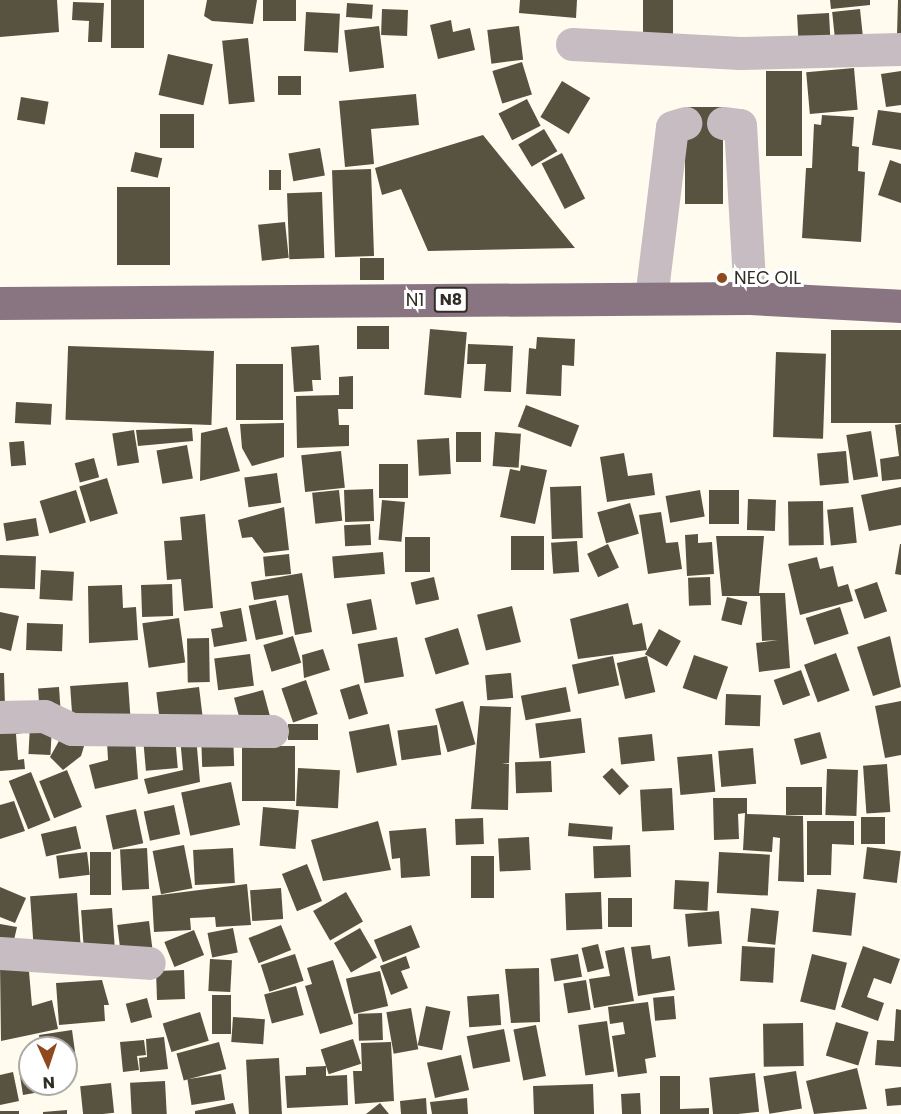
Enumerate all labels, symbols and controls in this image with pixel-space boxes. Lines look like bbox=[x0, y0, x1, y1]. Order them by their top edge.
place label: NEC OIL bbox=[734, 267, 801, 289]
marker: NEC OIL bbox=[715, 271, 729, 285]
road number: N8 bbox=[433, 287, 469, 313]
street label: N1 bbox=[406, 289, 424, 311]
north arrow bbox=[18, 1036, 78, 1096]
text: N bbox=[42, 1071, 55, 1094]

